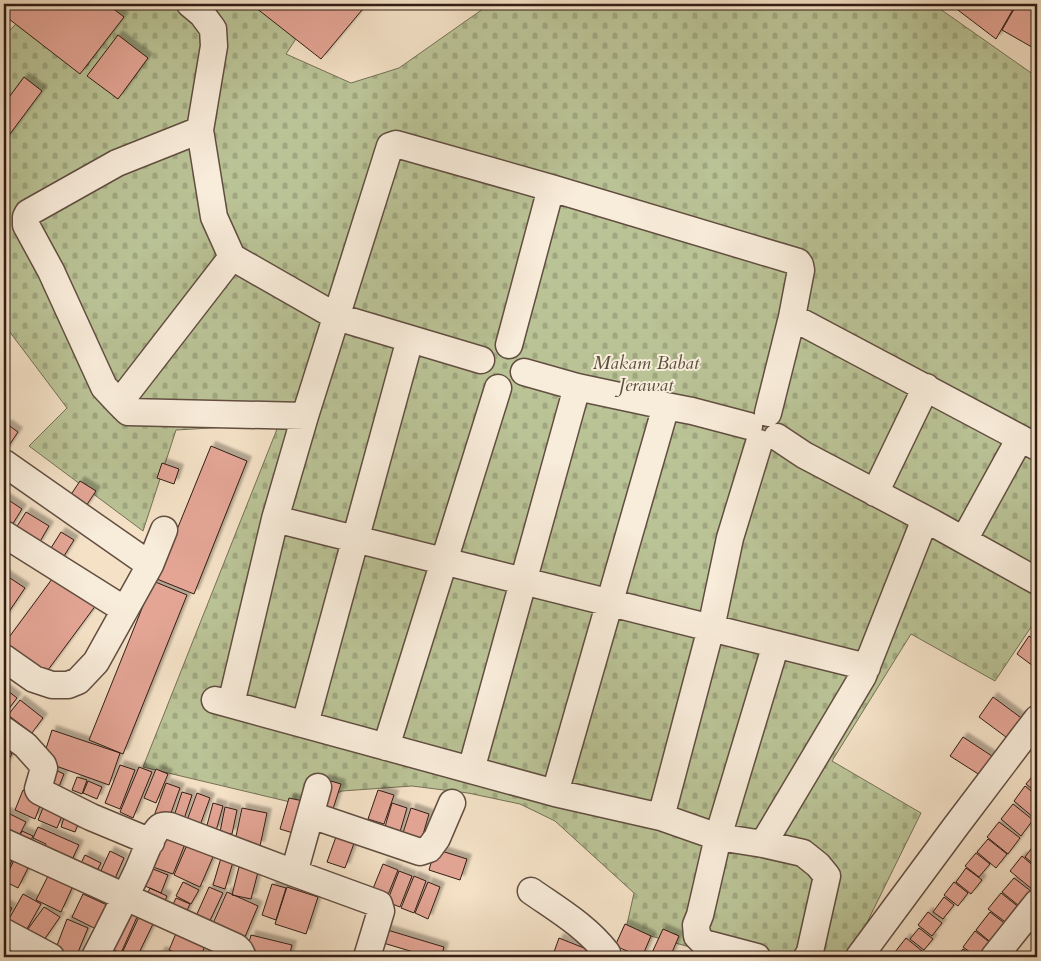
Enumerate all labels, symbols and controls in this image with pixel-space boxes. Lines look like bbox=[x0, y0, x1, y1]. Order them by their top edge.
park label: Makam Babat Jerawat bbox=[593, 350, 700, 398]

